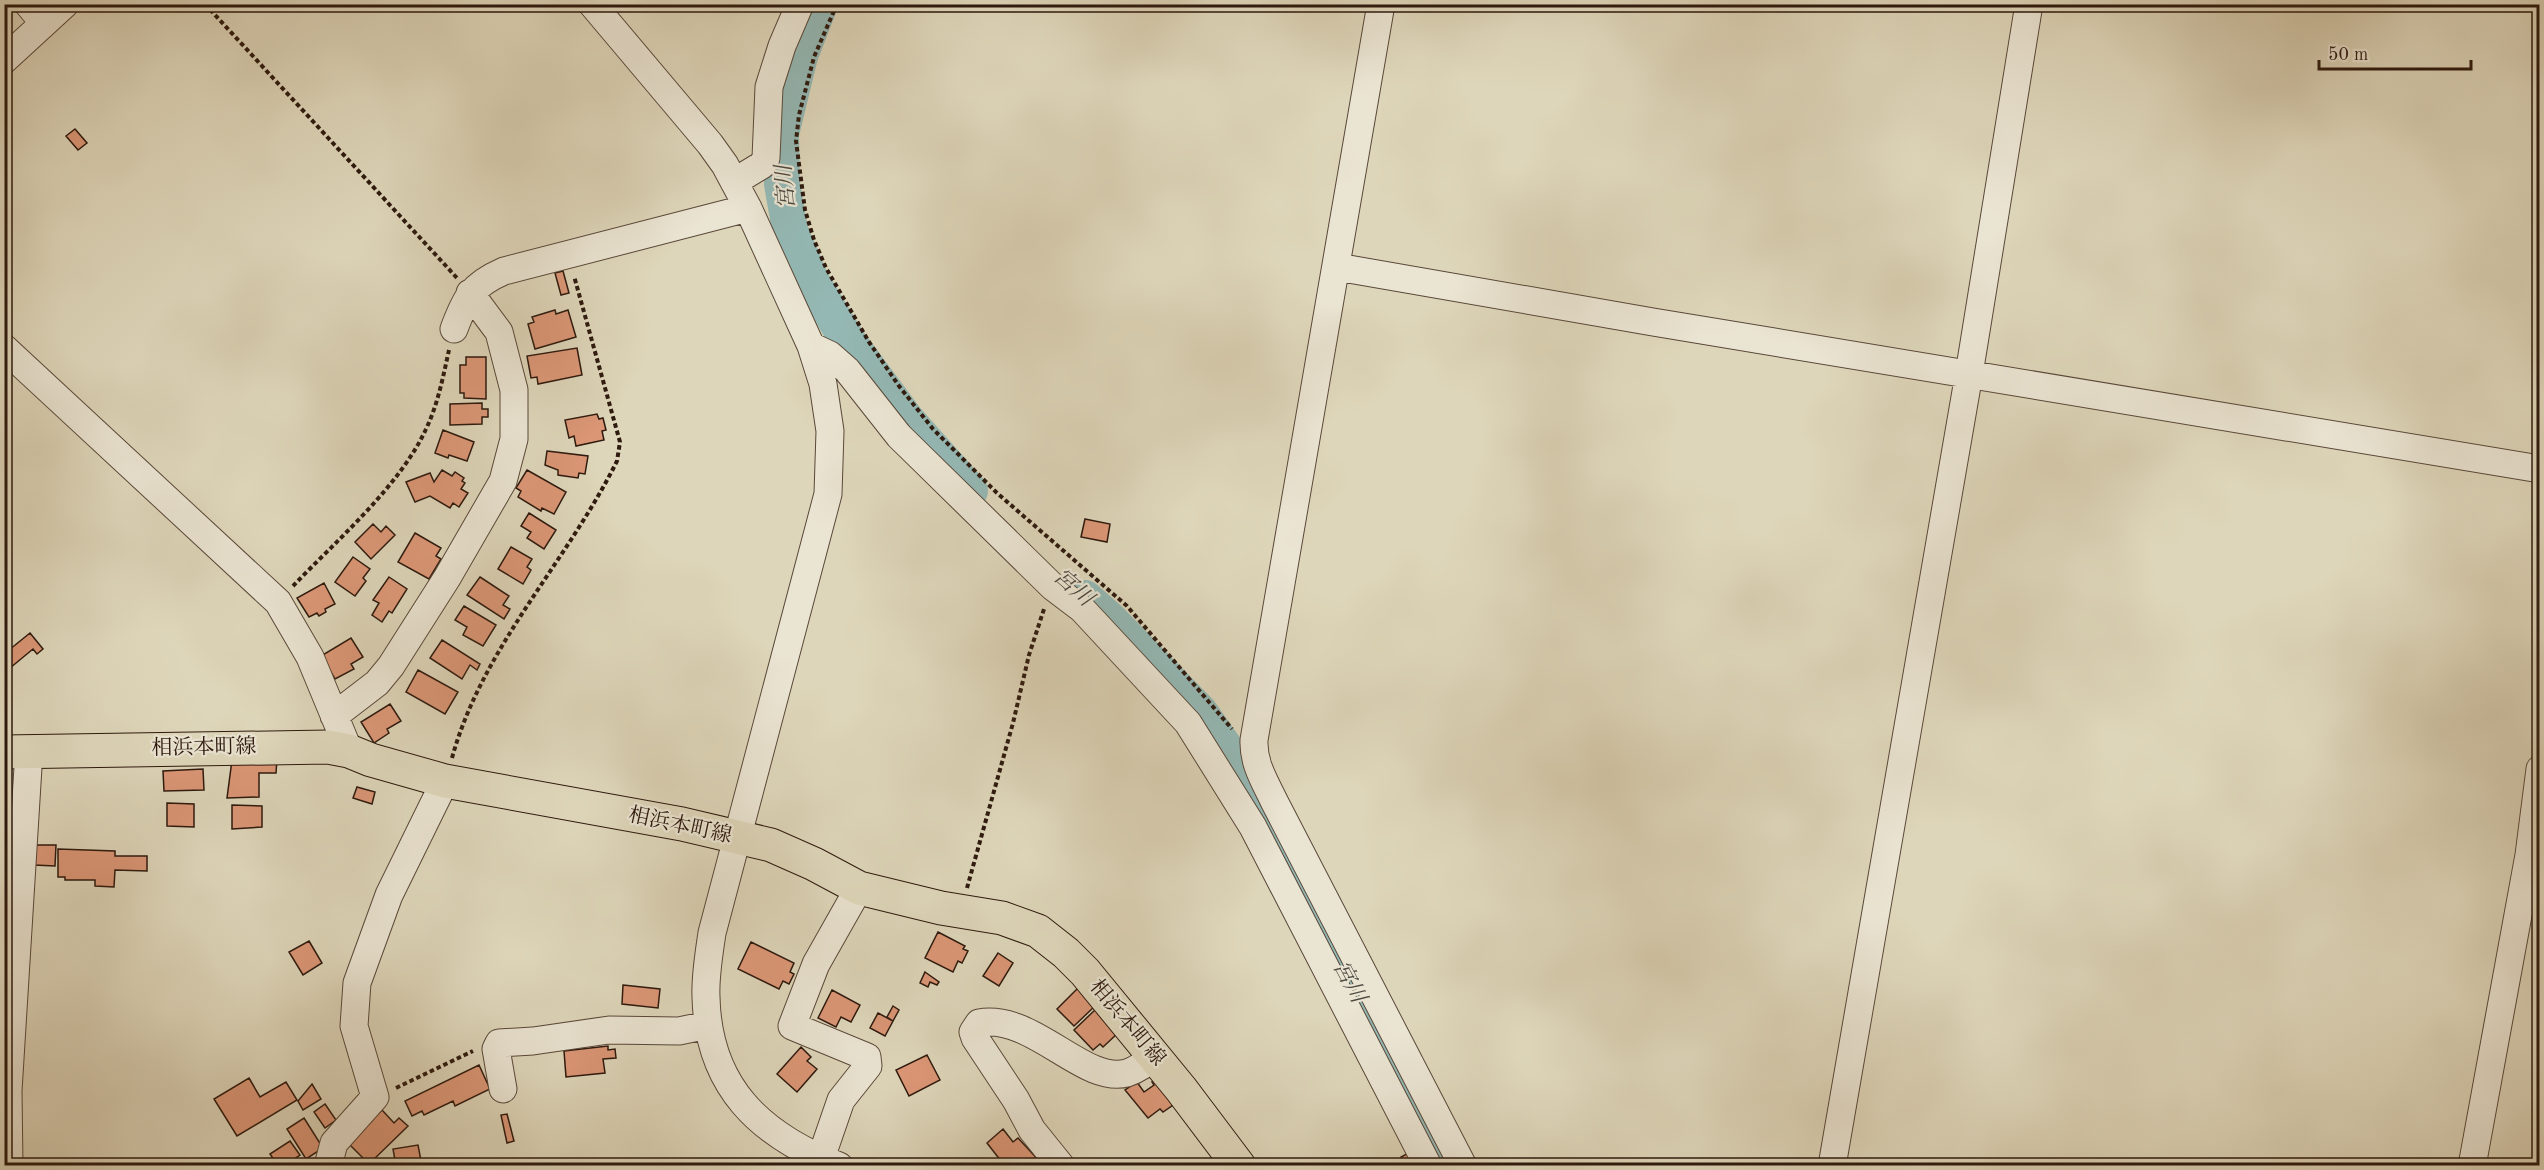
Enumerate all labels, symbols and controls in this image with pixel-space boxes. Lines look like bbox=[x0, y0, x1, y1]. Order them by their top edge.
scale bar bbox=[2319, 33, 2470, 71]
text: 50 m bbox=[2328, 46, 2368, 64]
water label: 宮川 bbox=[771, 162, 799, 210]
water label: 宮川 bbox=[1049, 564, 1100, 612]
street label: 相浜本町線 bbox=[151, 735, 257, 759]
street label: 相浜本町線 bbox=[626, 803, 734, 847]
water label: 宮川 bbox=[1329, 956, 1372, 1008]
street label: 相浜本町線 bbox=[1085, 975, 1170, 1070]

